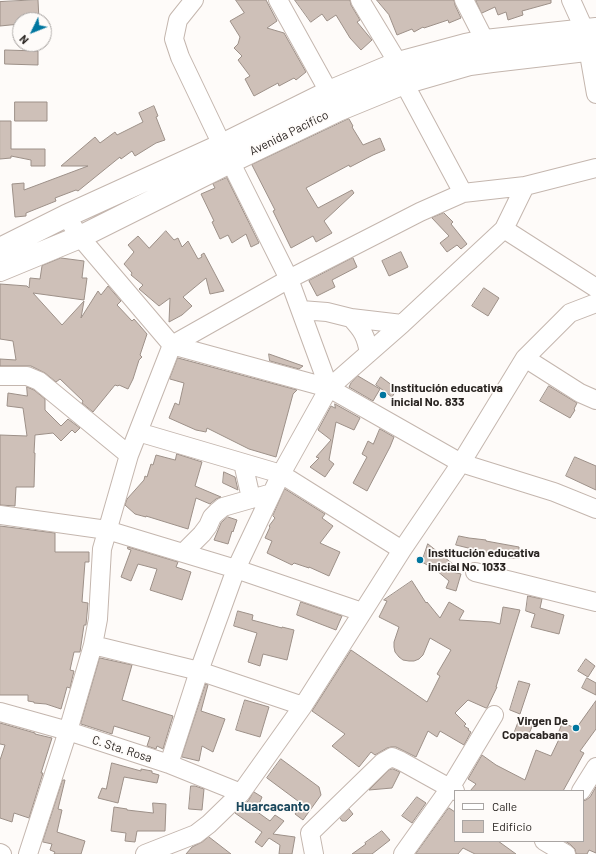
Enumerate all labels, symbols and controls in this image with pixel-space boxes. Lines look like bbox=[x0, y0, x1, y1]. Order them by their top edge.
north arrow bbox=[12, 12, 52, 52]
text: N bbox=[16, 33, 31, 47]
street label: Avenida Pacifico bbox=[247, 108, 331, 158]
place label: Institución educativa inicial No. 833 bbox=[391, 381, 503, 409]
marker: Institución educativa inicial No. 833 bbox=[378, 390, 388, 400]
place label: Institución educativa inicial No. 1033 bbox=[428, 546, 540, 574]
marker: Institución educativa inicial No. 1033 bbox=[415, 555, 425, 565]
place label: Virgen De Copacabana bbox=[502, 714, 568, 742]
marker: Virgen De Copacabana bbox=[571, 723, 581, 733]
street label: C. Sta. Rosa bbox=[90, 733, 154, 765]
legend bbox=[454, 790, 584, 842]
district label: Huarcacanto bbox=[236, 799, 310, 815]
text: Calle bbox=[492, 799, 517, 813]
text: Edificio bbox=[492, 819, 532, 833]

